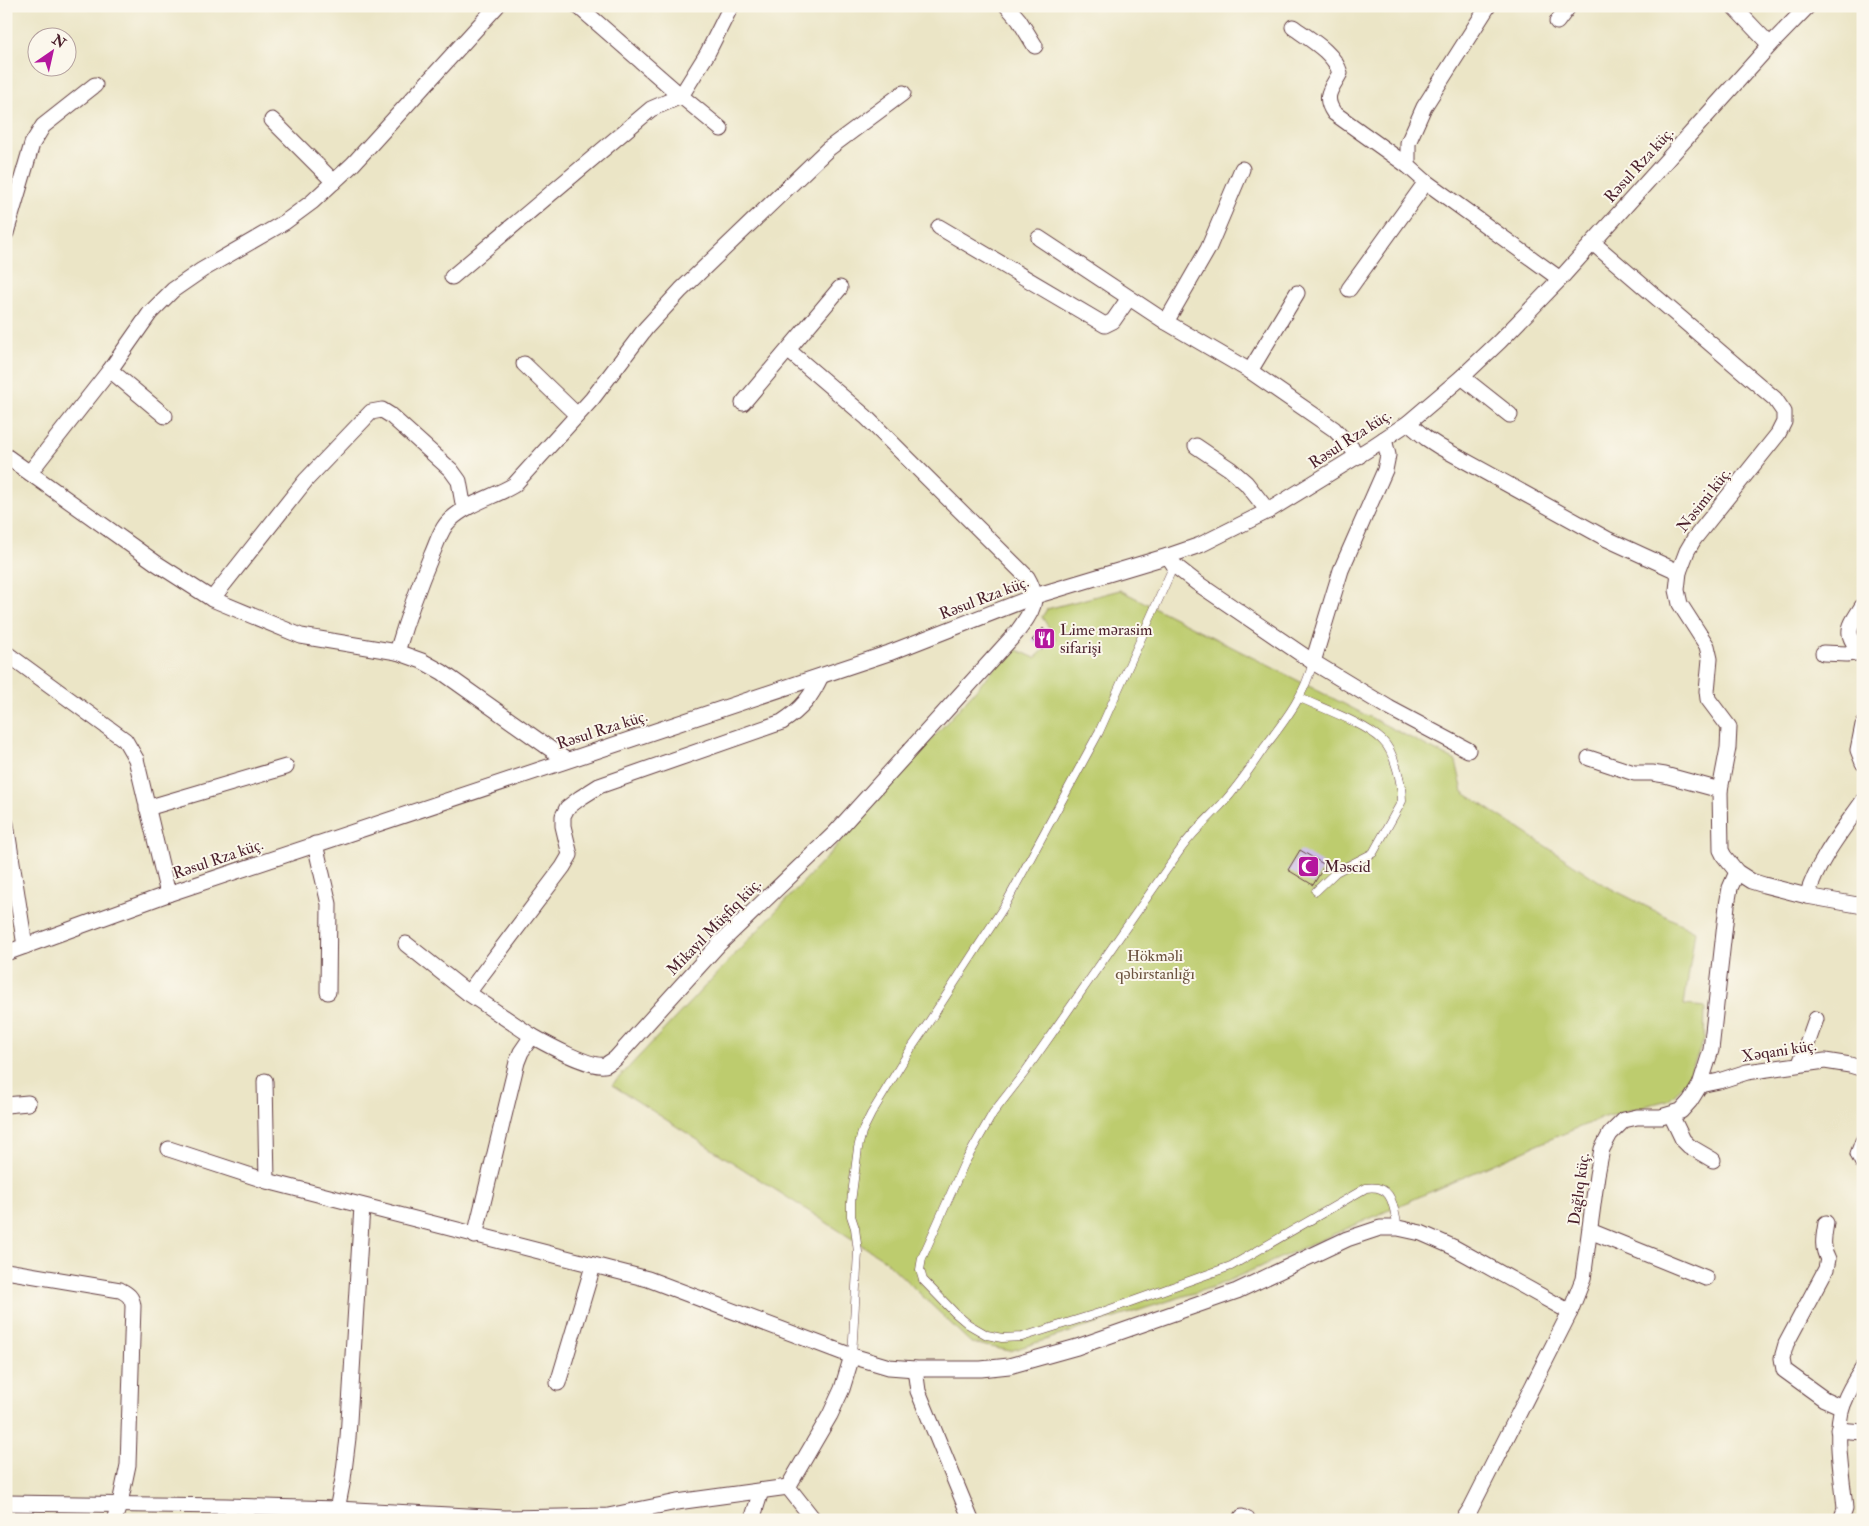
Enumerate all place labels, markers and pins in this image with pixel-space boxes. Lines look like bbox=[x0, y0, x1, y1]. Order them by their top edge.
place label: Lime mərasim sifarişi bbox=[1060, 620, 1153, 658]
restaurant icon: Lime mərasim sifarişi bbox=[1032, 627, 1056, 651]
mosque icon: Məscid bbox=[1296, 855, 1320, 879]
place label: Məscid bbox=[1324, 857, 1371, 877]

